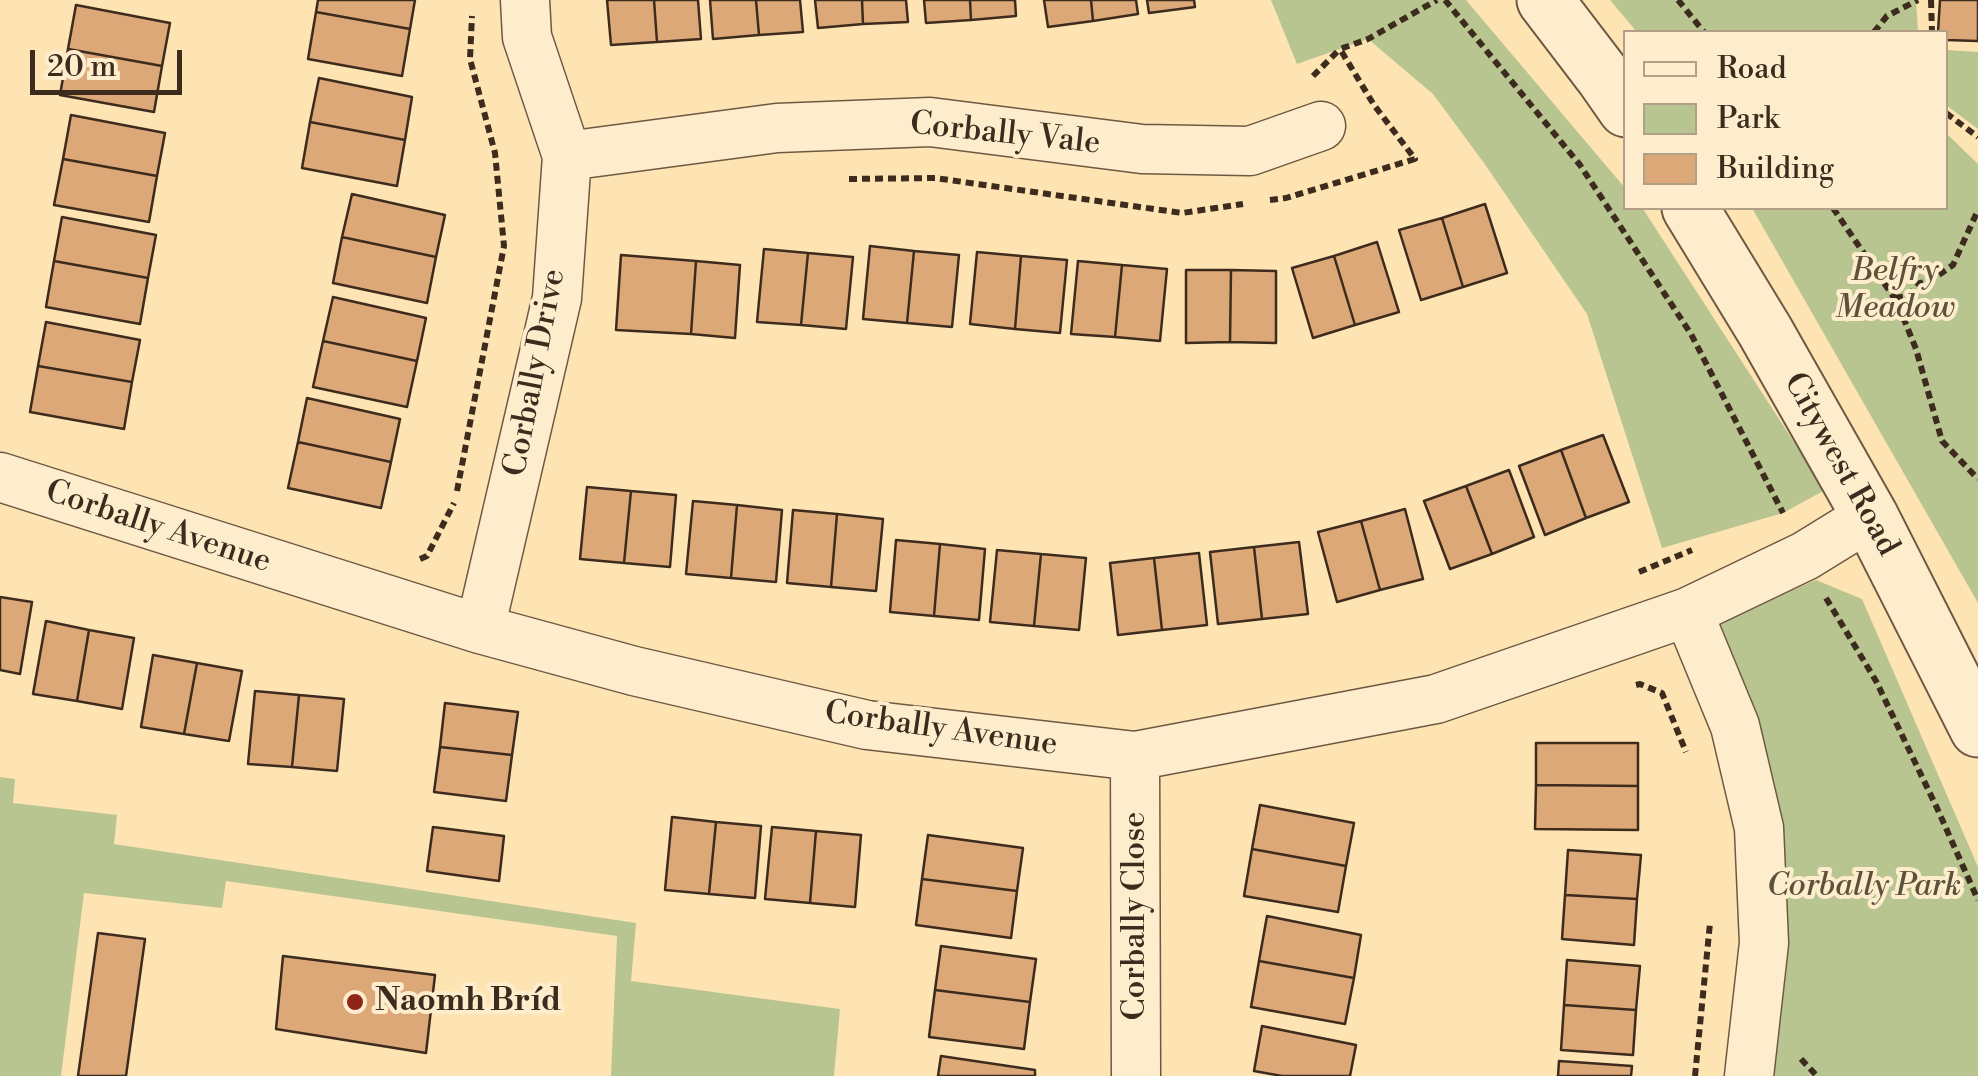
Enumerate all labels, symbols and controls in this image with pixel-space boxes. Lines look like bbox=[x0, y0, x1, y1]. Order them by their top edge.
scale bar bbox=[35, 30, 188, 92]
legend bbox=[1623, 30, 1948, 210]
text: 20 m bbox=[47, 48, 116, 86]
text: Road bbox=[1717, 50, 1787, 88]
text: Park bbox=[1717, 100, 1779, 138]
street label: Corbally Vale bbox=[908, 106, 1102, 164]
text: Building bbox=[1717, 150, 1834, 188]
park label: Belfry Meadow bbox=[1835, 253, 1955, 328]
street label: Corbally Drive bbox=[497, 266, 575, 480]
street label: Citywest Road bbox=[1774, 367, 1906, 563]
street label: Corbally Avenue bbox=[40, 473, 276, 583]
street label: Corbally Avenue bbox=[822, 695, 1060, 765]
street label: Corbally Close bbox=[1117, 812, 1155, 1020]
park label: Corbally Park bbox=[1767, 868, 1961, 906]
place label: Naomh Bríd bbox=[375, 983, 561, 1021]
marker: Naomh Bríd bbox=[344, 991, 366, 1013]

